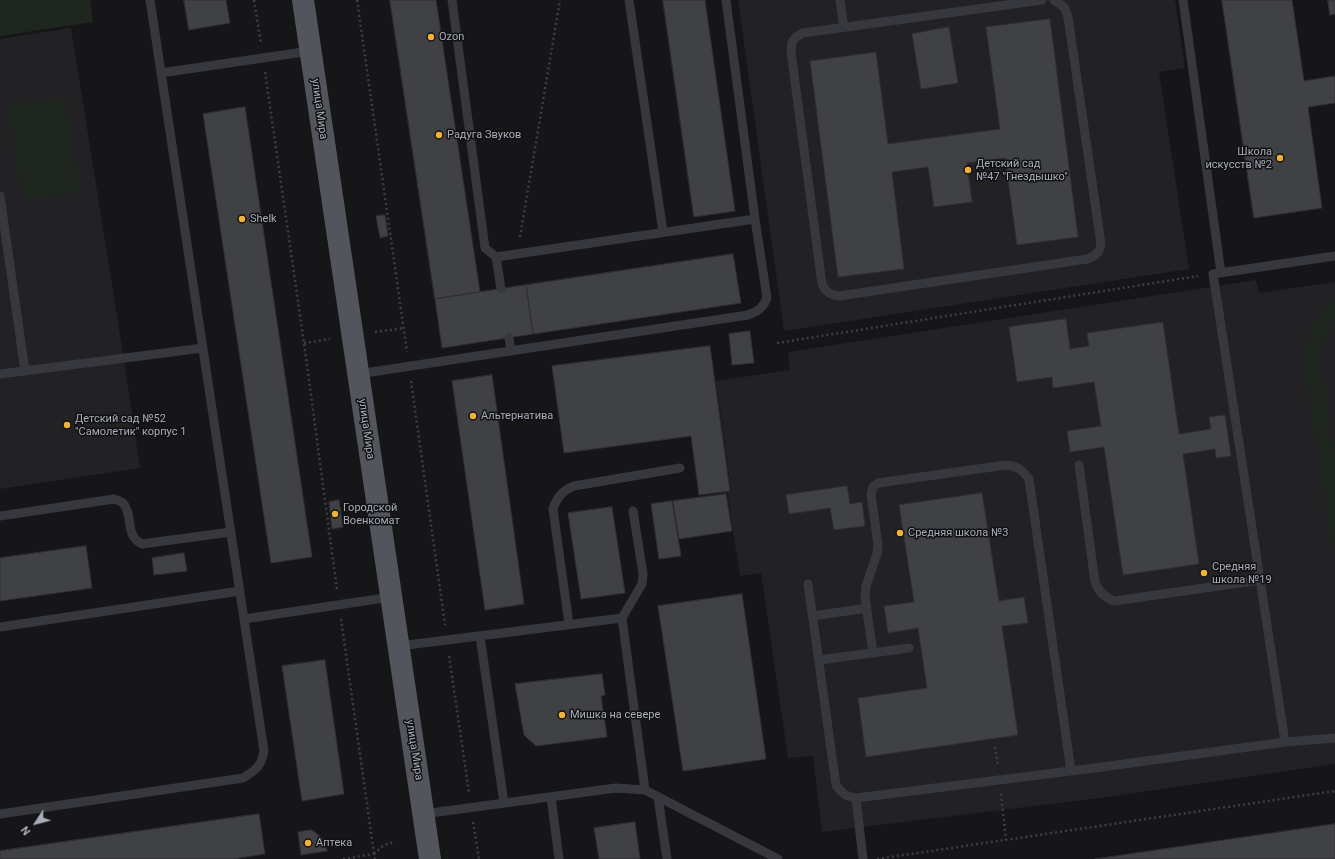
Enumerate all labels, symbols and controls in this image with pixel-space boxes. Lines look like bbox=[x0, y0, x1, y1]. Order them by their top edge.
place label: Ozon bbox=[439, 30, 464, 44]
marker: Ozon bbox=[426, 32, 436, 42]
street label: улица Мира bbox=[308, 78, 330, 140]
place label: Радуга Звуков bbox=[447, 128, 521, 142]
marker: Радуга Звуков bbox=[434, 130, 444, 140]
place label: Школа искусств №2 bbox=[1205, 145, 1272, 171]
marker: Школа искусств №2 bbox=[1275, 153, 1285, 163]
place label: Детский сад №47 "Гнездышко" bbox=[976, 157, 1068, 183]
marker: Детский сад №47 "Гнездышко" bbox=[963, 165, 973, 175]
place label: Shelk bbox=[250, 212, 277, 226]
marker: Shelk bbox=[237, 214, 247, 224]
street label: улица Мира bbox=[355, 398, 377, 460]
place label: Альтернатива bbox=[481, 409, 553, 423]
marker: Альтернатива bbox=[468, 411, 478, 421]
place label: Детский сад №52 "Самолетик" корпус 1 bbox=[75, 412, 186, 438]
marker: Детский сад №52 "Самолетик" корпус 1 bbox=[62, 420, 72, 430]
place label: Городской Военкомат bbox=[343, 501, 400, 527]
marker: Городской Военкомат bbox=[330, 509, 340, 519]
place label: Средняя школа №3 bbox=[908, 526, 1008, 540]
marker: Средняя школа №3 bbox=[895, 528, 905, 538]
place label: Средняя школа №19 bbox=[1212, 560, 1272, 586]
marker: Средняя школа №19 bbox=[1199, 568, 1209, 578]
place label: Мишка на севере bbox=[570, 708, 660, 722]
marker: Мишка на севере bbox=[557, 710, 567, 720]
street label: улица Мира bbox=[403, 719, 425, 781]
north arrow bbox=[16, 803, 56, 843]
text: N bbox=[18, 823, 33, 837]
place label: Аптека bbox=[316, 836, 352, 850]
marker: Аптека bbox=[303, 838, 313, 848]

